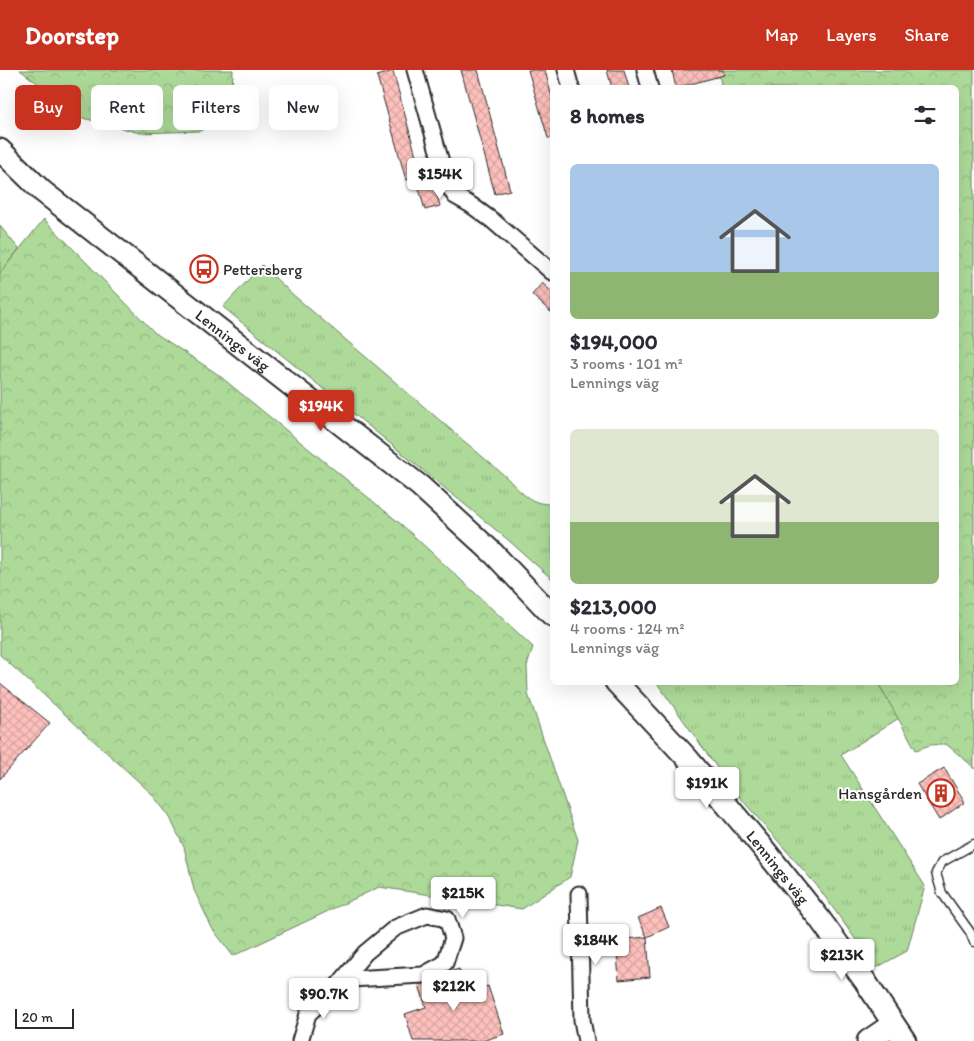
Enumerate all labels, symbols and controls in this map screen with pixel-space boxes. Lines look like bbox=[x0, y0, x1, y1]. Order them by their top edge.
text: Doorstep bbox=[25, 21, 119, 50]
text: Map bbox=[765, 24, 798, 46]
text: Layers bbox=[826, 24, 876, 46]
text: Share bbox=[904, 24, 949, 46]
chip: Buy bbox=[15, 85, 81, 130]
chip: Rent bbox=[91, 85, 163, 130]
chip: Filters bbox=[173, 85, 259, 130]
chip: New bbox=[269, 85, 338, 130]
icon: filters bbox=[911, 101, 939, 129]
text: 8 homes bbox=[570, 103, 645, 128]
pin: $154K bbox=[405, 158, 475, 200]
text: $154K bbox=[418, 164, 462, 183]
icon: home bbox=[710, 196, 800, 286]
bus stop icon: Pettersberg bbox=[189, 254, 219, 284]
place label: Pettersberg bbox=[223, 260, 303, 279]
street label: Lennings väg bbox=[192, 305, 275, 376]
text: $194,000 bbox=[570, 329, 658, 354]
text: 3 rooms · 101 m² bbox=[570, 354, 683, 373]
text: Lennings väg bbox=[570, 373, 659, 392]
pin: $194K bbox=[286, 390, 356, 432]
text: $194K bbox=[299, 396, 343, 415]
icon: home bbox=[710, 461, 800, 551]
text: $213,000 bbox=[570, 594, 657, 619]
text: 4 rooms · 124 m² bbox=[570, 619, 685, 638]
text: Lennings väg bbox=[570, 638, 659, 657]
pin: $191K bbox=[672, 766, 742, 809]
text: $191K bbox=[686, 773, 728, 792]
building icon: Hansgården bbox=[926, 778, 956, 808]
place label: Hansgården bbox=[838, 784, 922, 803]
street label: Lennings väg bbox=[743, 826, 814, 908]
pin: $215K bbox=[428, 876, 498, 919]
text: $215K bbox=[442, 883, 484, 902]
pin: $184K bbox=[561, 924, 631, 966]
text: $184K bbox=[574, 930, 618, 949]
pin: $213K bbox=[807, 938, 877, 981]
text: $213K bbox=[821, 945, 863, 964]
pin: $212K bbox=[419, 970, 489, 1012]
text: $212K bbox=[433, 976, 475, 995]
pin: $90.7K bbox=[283, 978, 365, 1020]
text: $90.7K bbox=[300, 984, 348, 1003]
scale bar bbox=[15, 1006, 74, 1029]
text: 20 m bbox=[22, 1009, 53, 1026]

